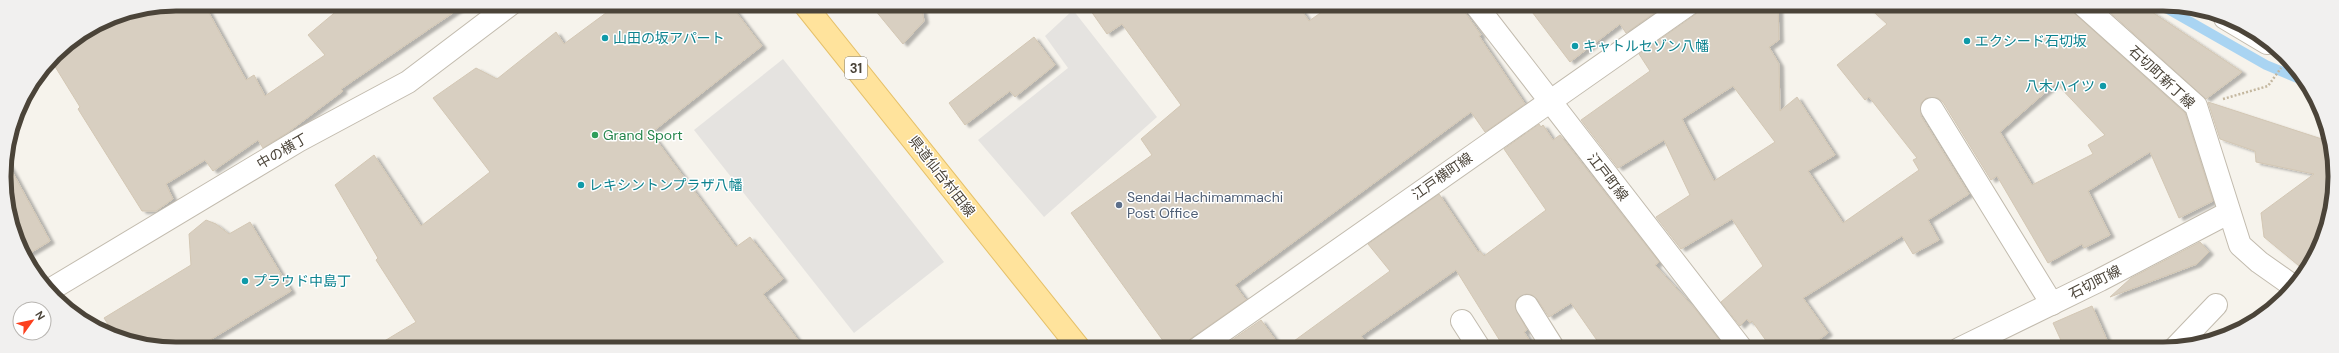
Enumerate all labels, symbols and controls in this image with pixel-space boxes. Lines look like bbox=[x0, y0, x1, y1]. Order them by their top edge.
place label: 山田の坂アパート bbox=[613, 29, 725, 47]
place label: エクシード石切坂 bbox=[1975, 32, 2087, 50]
marker: 山田の坂アパート bbox=[600, 33, 610, 43]
marker: エクシード石切坂 bbox=[1962, 36, 1972, 46]
place label: キャトルセゾン八幡 bbox=[1583, 37, 1709, 55]
marker: キャトルセゾン八幡 bbox=[1570, 41, 1580, 51]
street label: 石切町新丁線 bbox=[2125, 42, 2199, 112]
road number: 31 bbox=[845, 57, 867, 79]
place label: 八木ハイツ bbox=[2025, 77, 2095, 95]
marker: 八木ハイツ bbox=[2098, 81, 2108, 91]
place label: Grand Sport bbox=[603, 126, 683, 144]
street label: 中の横丁 bbox=[253, 129, 311, 173]
marker: Grand Sport bbox=[590, 130, 600, 140]
street label: 県道仙台村田線 bbox=[905, 132, 979, 220]
street label: 江戸横町線 bbox=[1408, 149, 1476, 203]
street label: 江戸町線 bbox=[1584, 149, 1632, 205]
place label: レキシントンプラザ八幡 bbox=[589, 176, 743, 194]
marker: レキシントンプラザ八幡 bbox=[576, 180, 586, 190]
place label: Sendai Hachimammachi Post Office bbox=[1127, 188, 1283, 222]
marker: Sendai Hachimammachi Post Office bbox=[1114, 200, 1124, 210]
street label: 石切町線 bbox=[2066, 261, 2124, 303]
place label: プラウド中島丁 bbox=[253, 272, 351, 290]
marker: プラウド中島丁 bbox=[240, 276, 250, 286]
north arrow bbox=[12, 301, 52, 341]
text: N bbox=[32, 308, 48, 323]

